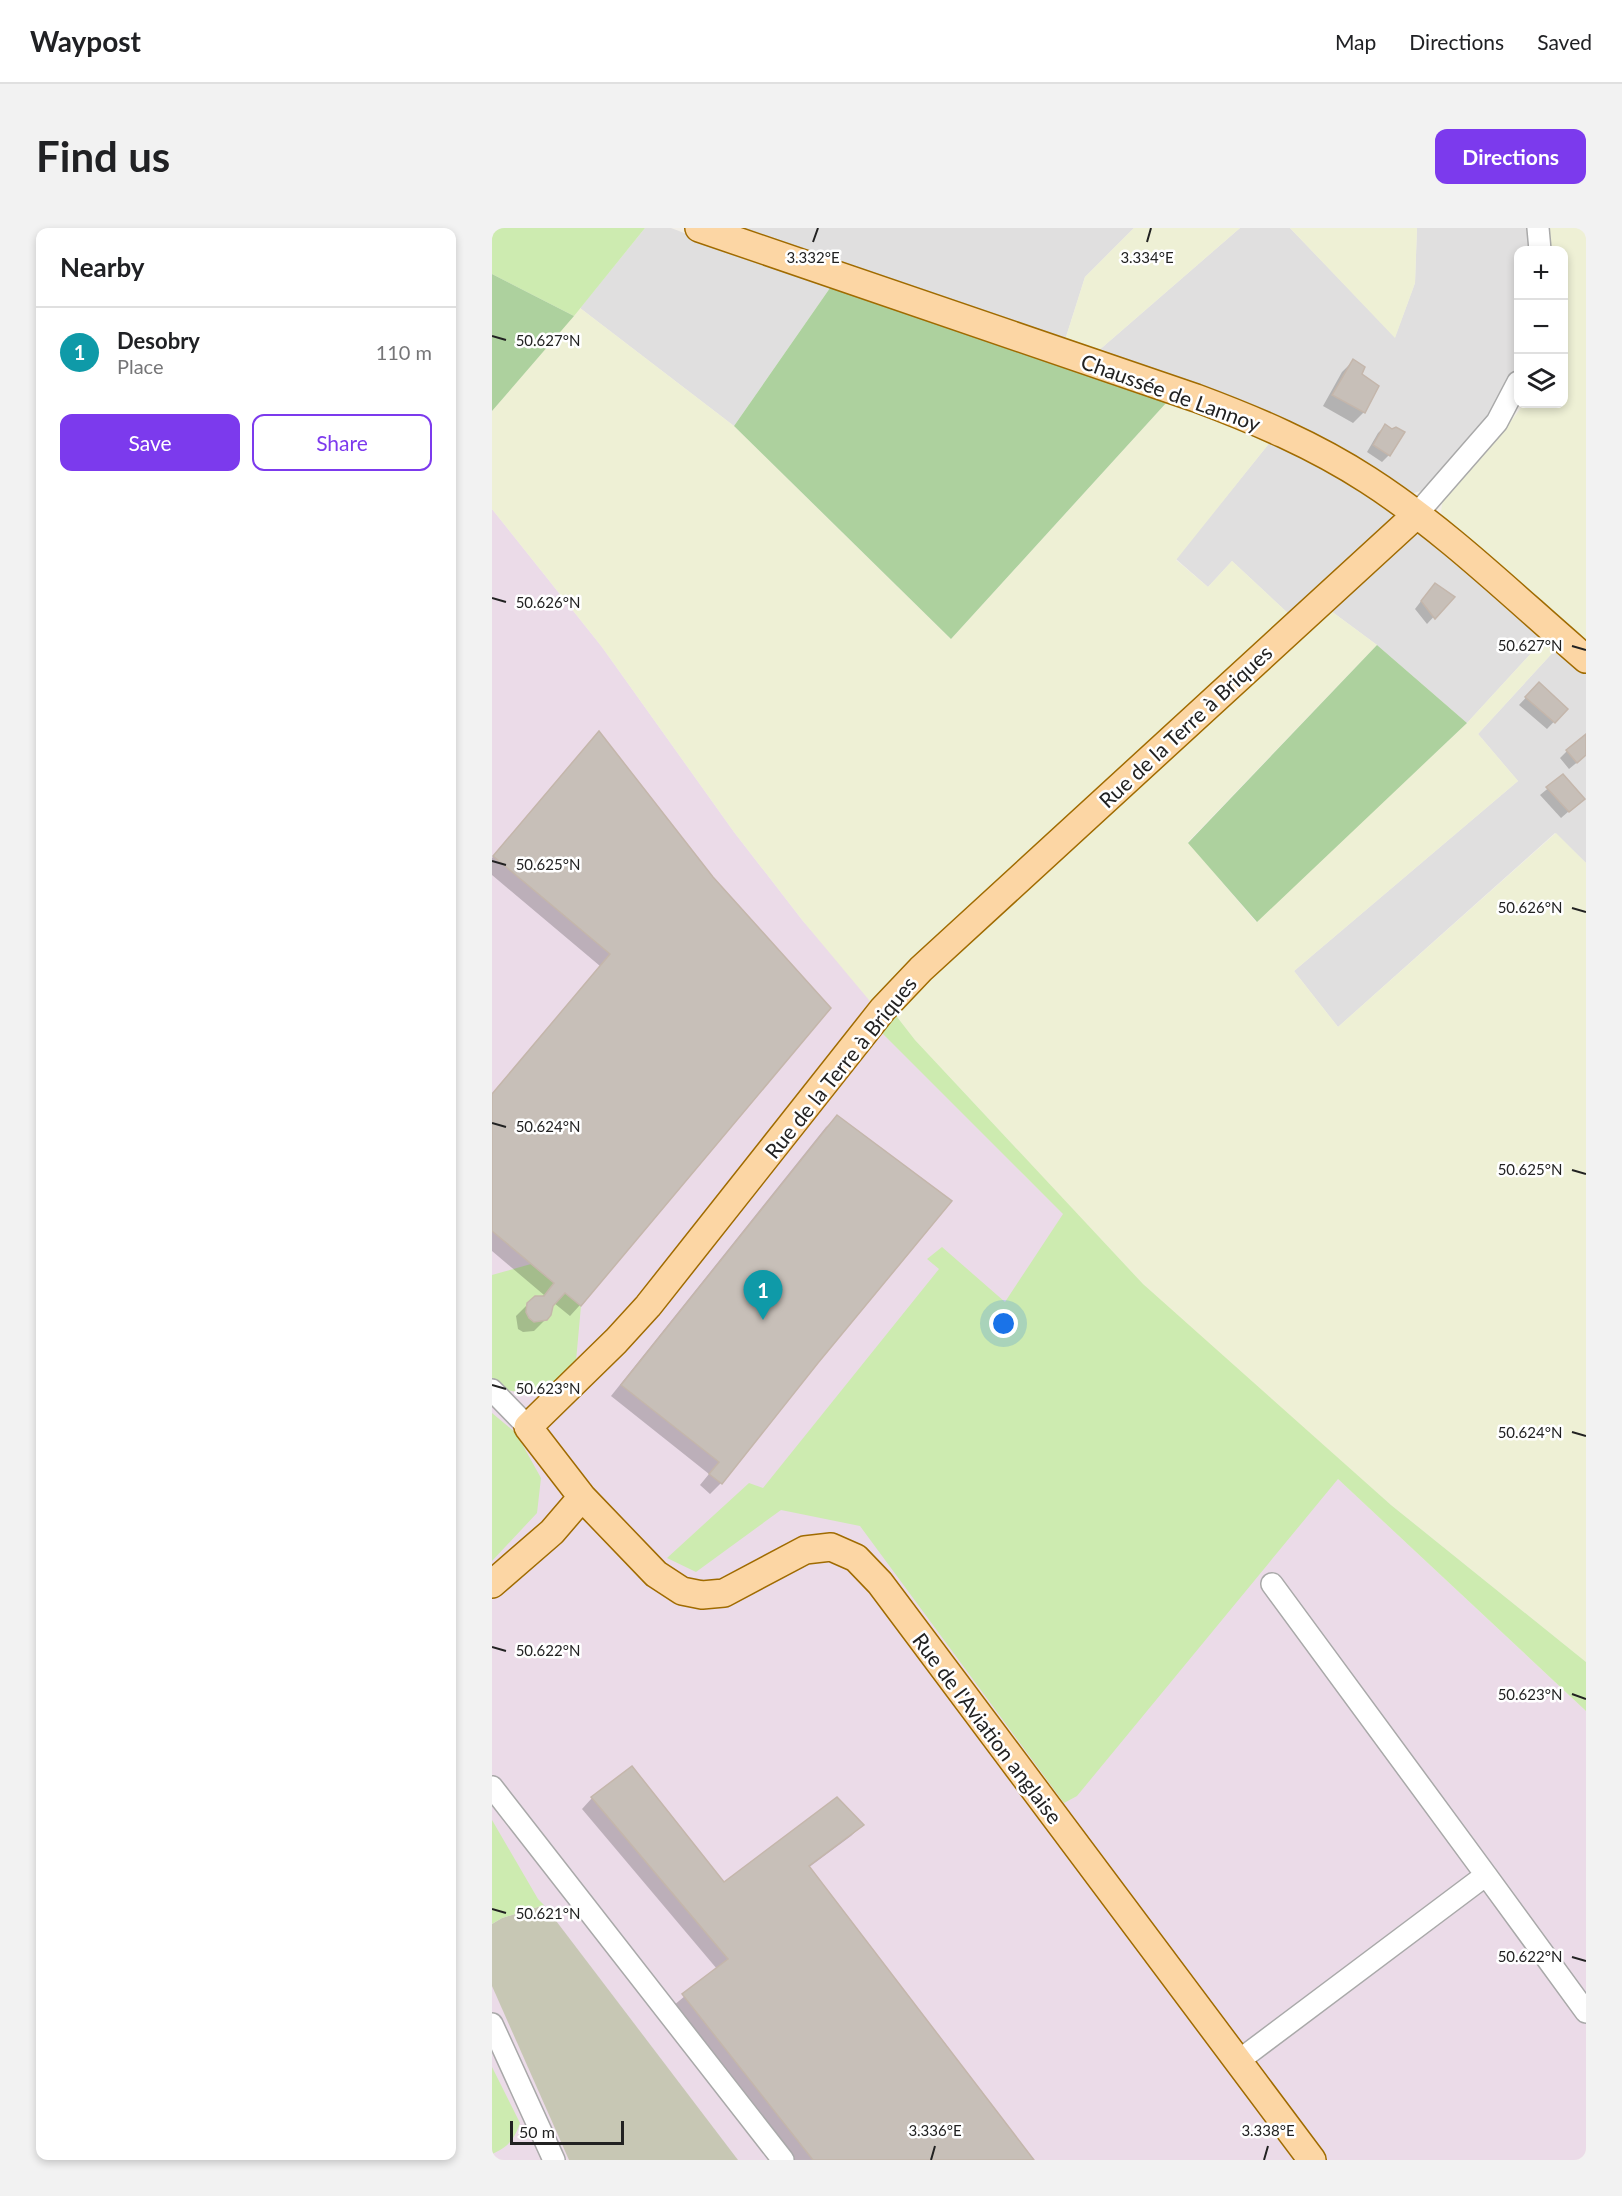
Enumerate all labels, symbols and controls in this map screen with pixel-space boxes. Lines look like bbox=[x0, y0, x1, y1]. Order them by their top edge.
text: Waypost bbox=[30, 24, 141, 58]
text: Map bbox=[1335, 29, 1376, 54]
text: Directions bbox=[1409, 29, 1504, 54]
text: Saved bbox=[1537, 29, 1592, 54]
button: Directions bbox=[1435, 129, 1586, 184]
text: Find us bbox=[36, 131, 170, 181]
map controls bbox=[1514, 246, 1568, 408]
button: + bbox=[1514, 246, 1568, 300]
text: 3.332°E bbox=[786, 248, 840, 266]
text: 3.334°E bbox=[1120, 248, 1174, 266]
text: Nearby bbox=[60, 251, 145, 283]
button: − bbox=[1514, 300, 1568, 354]
text: Desobry bbox=[117, 327, 200, 354]
text: 50.627°N bbox=[516, 331, 580, 349]
text: 1 bbox=[74, 340, 85, 364]
text: 110 m bbox=[376, 340, 432, 364]
street label: Chaussée de Lannoy bbox=[1078, 348, 1264, 436]
text: Place bbox=[117, 354, 164, 378]
button: layers bbox=[1514, 354, 1568, 408]
button: Save bbox=[60, 414, 240, 471]
button: Share bbox=[252, 414, 432, 471]
text: 50.626°N bbox=[516, 593, 580, 611]
text: 50.627°N bbox=[1498, 636, 1562, 654]
street label: Rue de la Terre à Briques bbox=[1093, 639, 1277, 813]
text: 50.625°N bbox=[516, 855, 580, 873]
text: 50.626°N bbox=[1498, 898, 1562, 916]
street label: Rue de la Terre à Briques bbox=[759, 971, 921, 1163]
text: 50.624°N bbox=[516, 1117, 580, 1135]
text: 50.625°N bbox=[1498, 1160, 1562, 1178]
pin: 1 bbox=[744, 1270, 782, 1320]
your location bbox=[989, 1309, 1018, 1338]
text: 50.623°N bbox=[516, 1379, 580, 1397]
text: 50.624°N bbox=[1498, 1423, 1562, 1441]
street label: Rue de l'Aviation anglaise bbox=[908, 1628, 1068, 1828]
text: 50.622°N bbox=[516, 1641, 580, 1659]
text: 50.623°N bbox=[1498, 1685, 1562, 1703]
text: 50.621°N bbox=[516, 1904, 580, 1922]
text: 50.622°N bbox=[1498, 1947, 1562, 1965]
scale bar bbox=[510, 2118, 624, 2146]
text: 3.336°E bbox=[908, 2121, 962, 2139]
text: 3.338°E bbox=[1241, 2121, 1295, 2139]
text: 50 m bbox=[519, 2122, 555, 2141]

